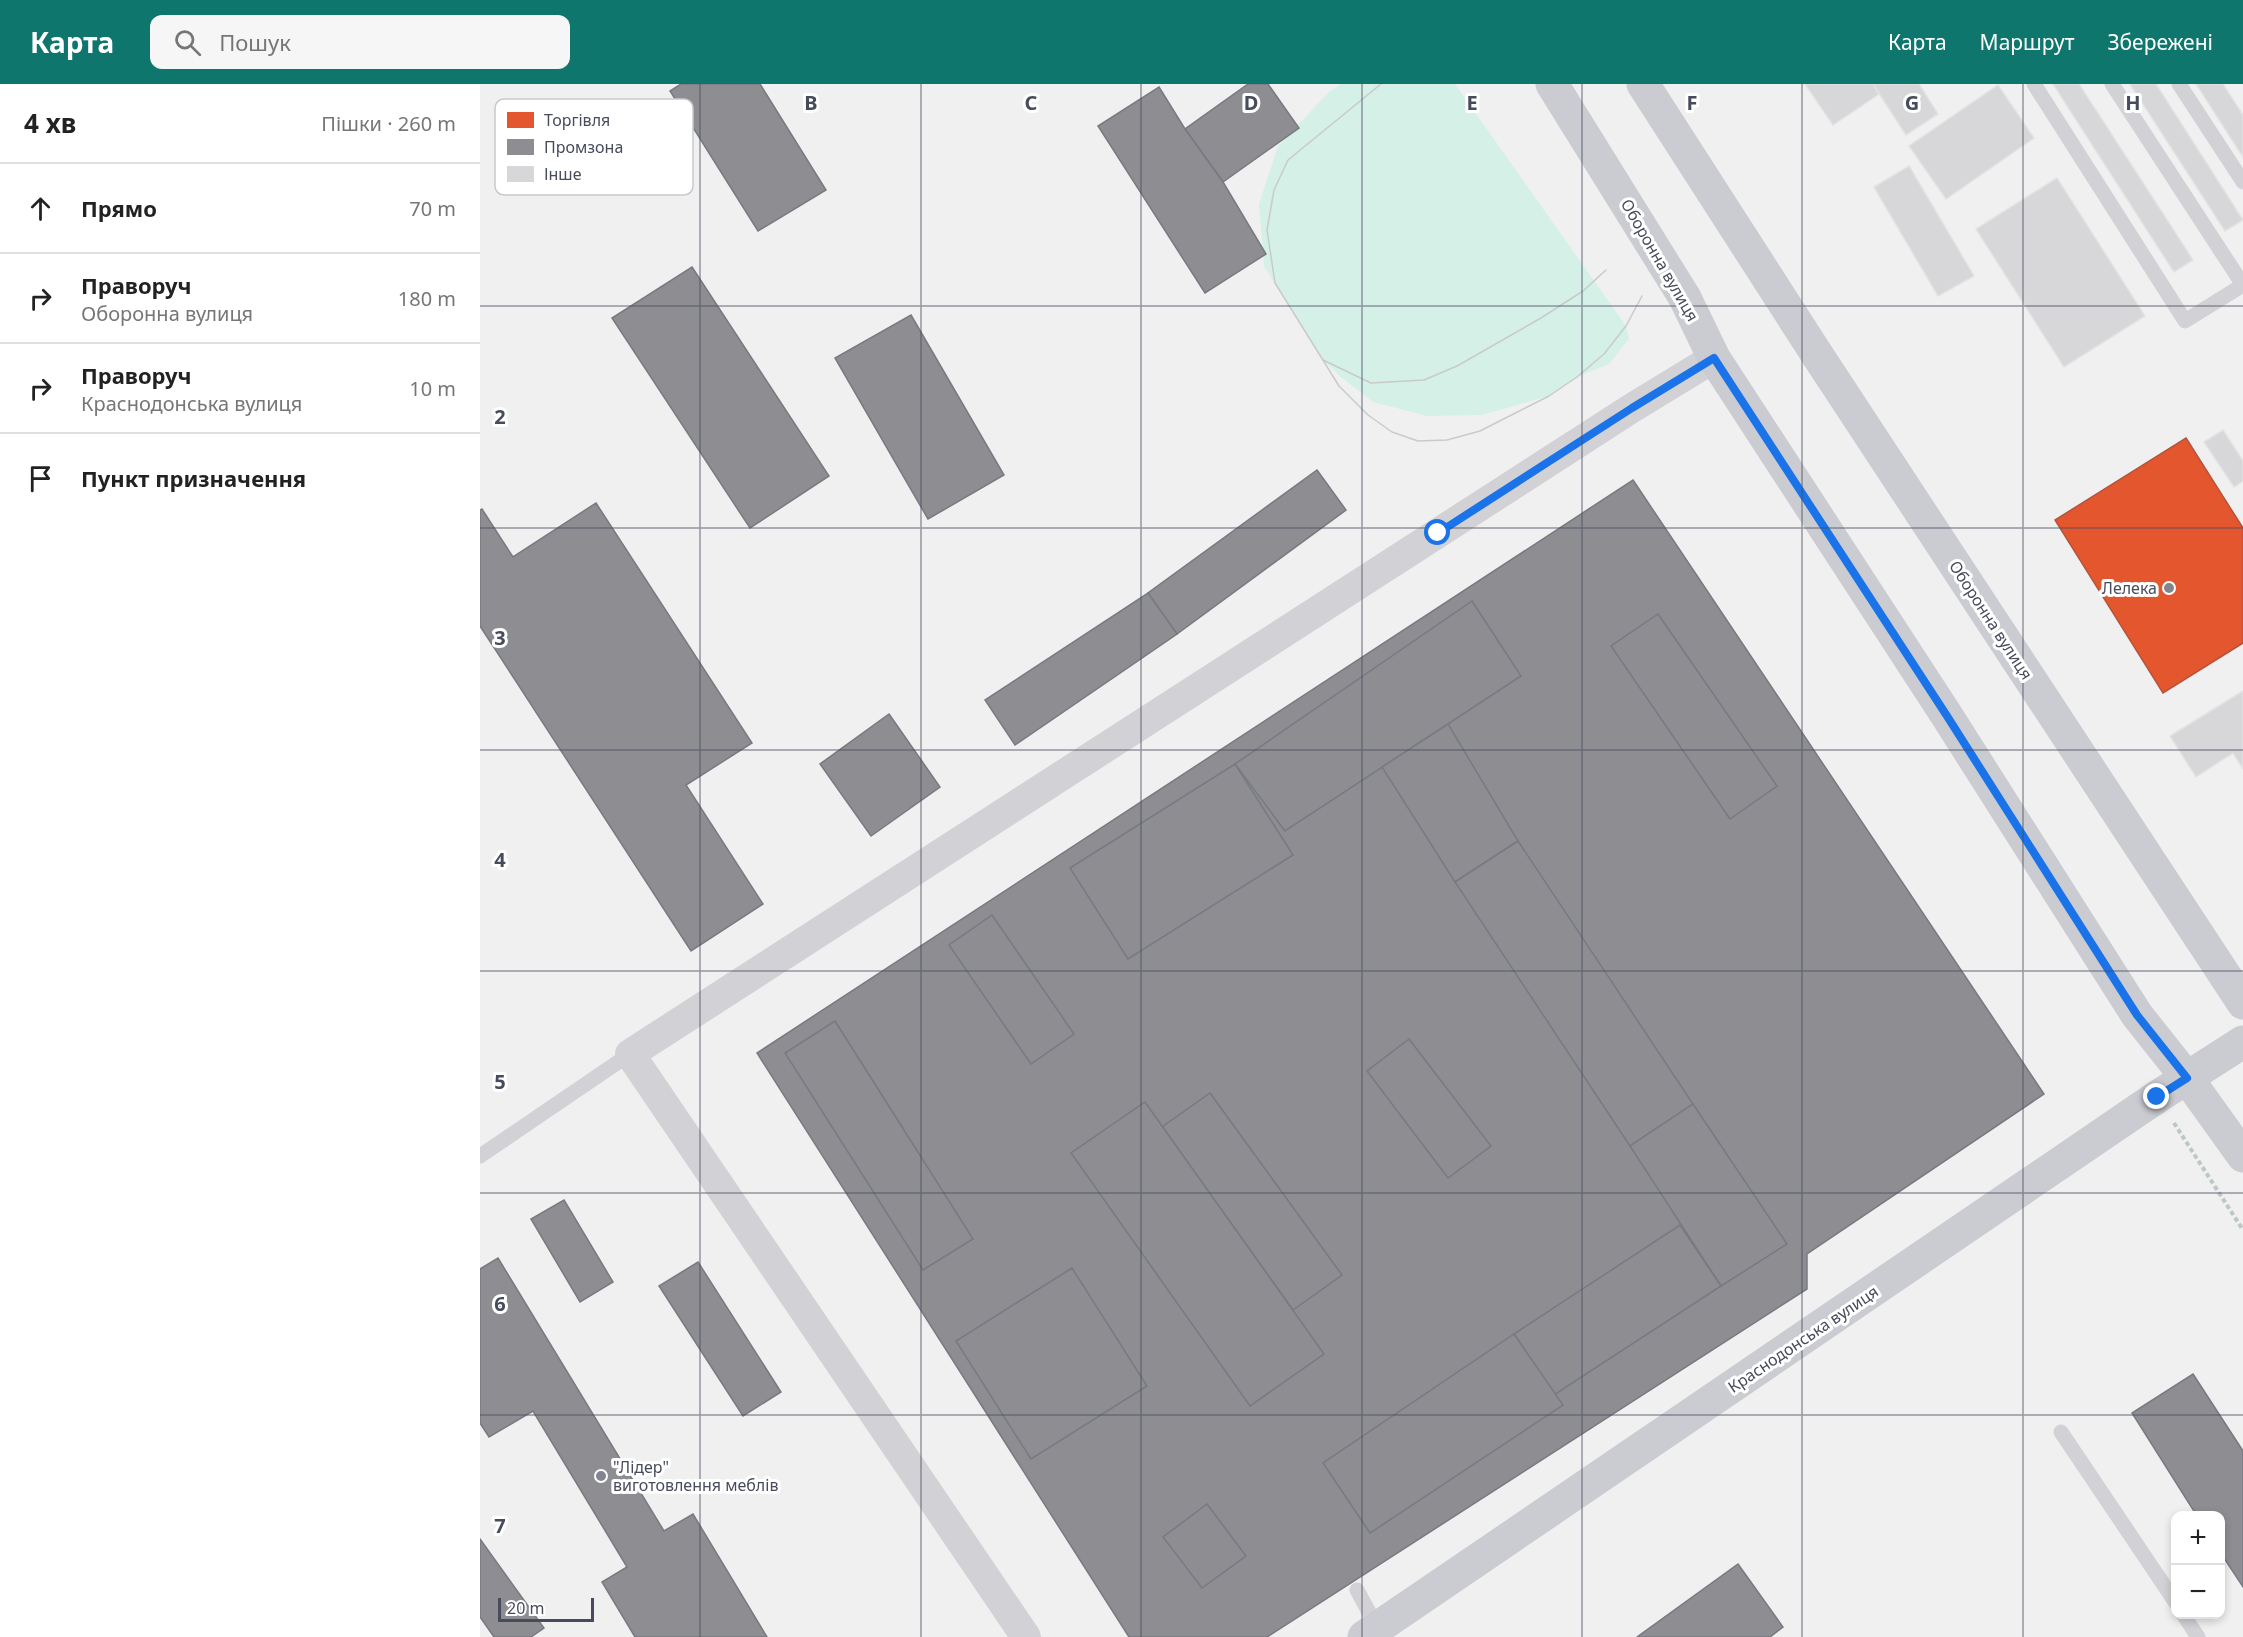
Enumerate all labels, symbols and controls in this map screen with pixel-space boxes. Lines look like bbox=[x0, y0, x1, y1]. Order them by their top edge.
search box bbox=[150, 15, 570, 69]
text: Карта bbox=[30, 23, 114, 61]
icon: search bbox=[171, 26, 204, 59]
text: Пошук bbox=[219, 27, 291, 57]
text: Карта bbox=[1888, 28, 1947, 56]
text: Маршрут bbox=[1980, 28, 2074, 56]
text: Збережені bbox=[2107, 28, 2213, 56]
text: B bbox=[804, 89, 818, 116]
text: C bbox=[1025, 89, 1038, 116]
text: D bbox=[1244, 89, 1258, 116]
text: E bbox=[1466, 89, 1478, 116]
text: F bbox=[1687, 89, 1697, 116]
text: G bbox=[1905, 89, 1919, 116]
text: H bbox=[2125, 89, 2141, 116]
legend bbox=[495, 99, 693, 195]
text: 4 хв bbox=[24, 105, 76, 141]
text: Торгівля bbox=[544, 109, 610, 131]
text: Пішки · 260 m bbox=[321, 110, 456, 137]
text: Промзона bbox=[544, 136, 623, 158]
text: Інше bbox=[544, 163, 582, 185]
icon: ahead bbox=[24, 192, 57, 225]
text: Прямо bbox=[81, 193, 157, 223]
text: 70 m bbox=[409, 195, 456, 222]
street label: Оборонна вулиця bbox=[1616, 195, 1704, 325]
text: Праворуч bbox=[81, 270, 192, 300]
icon: right bbox=[24, 282, 57, 315]
text: 180 m bbox=[398, 285, 456, 312]
text: Оборонна вулиця bbox=[81, 300, 253, 327]
text: Праворуч bbox=[81, 360, 192, 390]
icon: right bbox=[24, 372, 57, 405]
text: 10 m bbox=[409, 375, 456, 402]
text: Краснодонська вулиця bbox=[81, 390, 302, 417]
text: 2 bbox=[494, 403, 506, 430]
icon: arrive bbox=[24, 462, 57, 495]
text: Пункт призначення bbox=[81, 463, 306, 493]
route start bbox=[1424, 519, 1450, 545]
street label: Оборонна вулиця bbox=[1944, 556, 2038, 684]
place label: Лелека bbox=[2102, 577, 2157, 599]
marker: Лелека bbox=[2162, 581, 2176, 595]
text: 3 bbox=[494, 624, 506, 651]
text: 4 bbox=[494, 846, 506, 873]
text: 5 bbox=[494, 1068, 506, 1095]
route end bbox=[2143, 1083, 2169, 1109]
street label: Краснодонська вулиця bbox=[1723, 1280, 1883, 1398]
text: 6 bbox=[494, 1290, 506, 1317]
place label: "Лідер" виготовлення меблів bbox=[613, 1456, 778, 1496]
marker: "Лідер" виготовлення меблів bbox=[594, 1469, 608, 1483]
map controls bbox=[2171, 1511, 2225, 1619]
button: + bbox=[2171, 1511, 2225, 1565]
text: 7 bbox=[494, 1512, 506, 1539]
button: − bbox=[2171, 1565, 2225, 1619]
scale bar bbox=[498, 1595, 594, 1622]
text: 20 m bbox=[507, 1597, 544, 1619]

